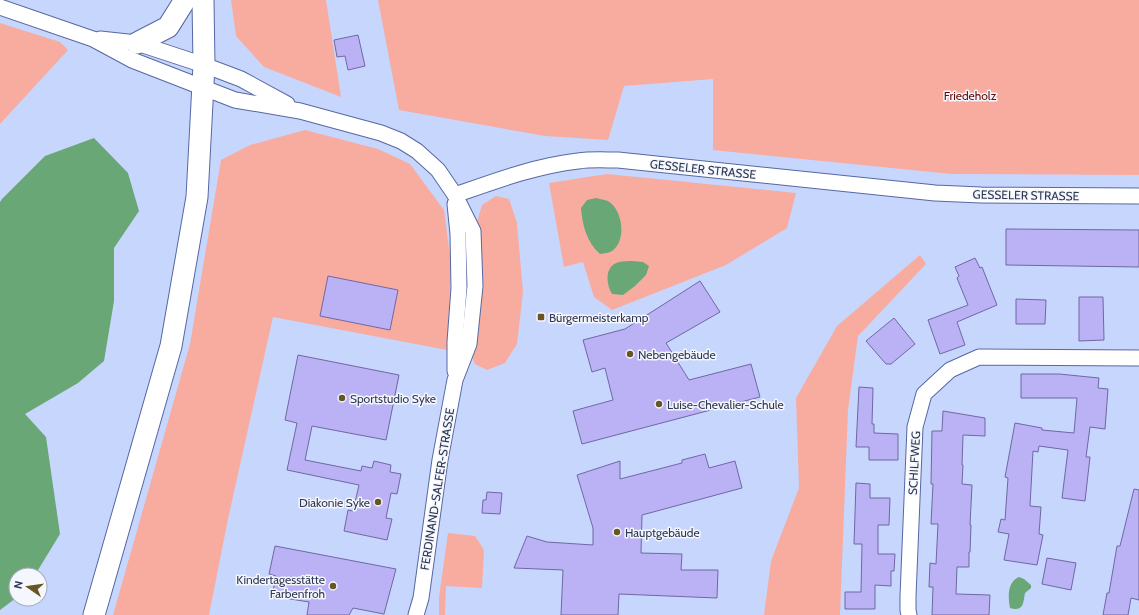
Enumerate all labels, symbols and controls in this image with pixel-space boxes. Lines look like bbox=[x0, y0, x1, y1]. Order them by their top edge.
park label: Friedeholz bbox=[944, 88, 997, 103]
street label: GESSELER STRASSE bbox=[649, 156, 757, 182]
street label: GESSELER STRASSE bbox=[973, 187, 1080, 203]
place label: Bürgermeisterkamp bbox=[549, 310, 649, 325]
marker: Bürgermeisterkamp bbox=[536, 312, 546, 322]
place label: Nebengebäude bbox=[638, 347, 716, 362]
marker: Nebengebäude bbox=[625, 349, 635, 359]
place label: Sportstudio Syke bbox=[350, 391, 436, 406]
marker: Sportstudio Syke bbox=[337, 393, 347, 403]
place label: Luise-Chevalier-Schule bbox=[667, 397, 784, 412]
marker: Luise-Chevalier-Schule bbox=[654, 399, 664, 409]
street label: FERDINAND-SALFER-STRASSE bbox=[417, 406, 457, 571]
street label: SCHILFWEG bbox=[905, 431, 923, 495]
place label: Diakonie Syke bbox=[299, 495, 370, 510]
marker: Diakonie Syke bbox=[373, 497, 383, 507]
place label: Hauptgebäude bbox=[625, 525, 700, 540]
marker: Hauptgebäude bbox=[612, 527, 622, 537]
north arrow bbox=[8, 567, 48, 607]
place label: Kindertagesstätte Farbenfroh bbox=[236, 572, 325, 601]
text: N bbox=[11, 579, 26, 590]
marker: Kindertagesstätte Farbenfroh bbox=[328, 581, 338, 591]

